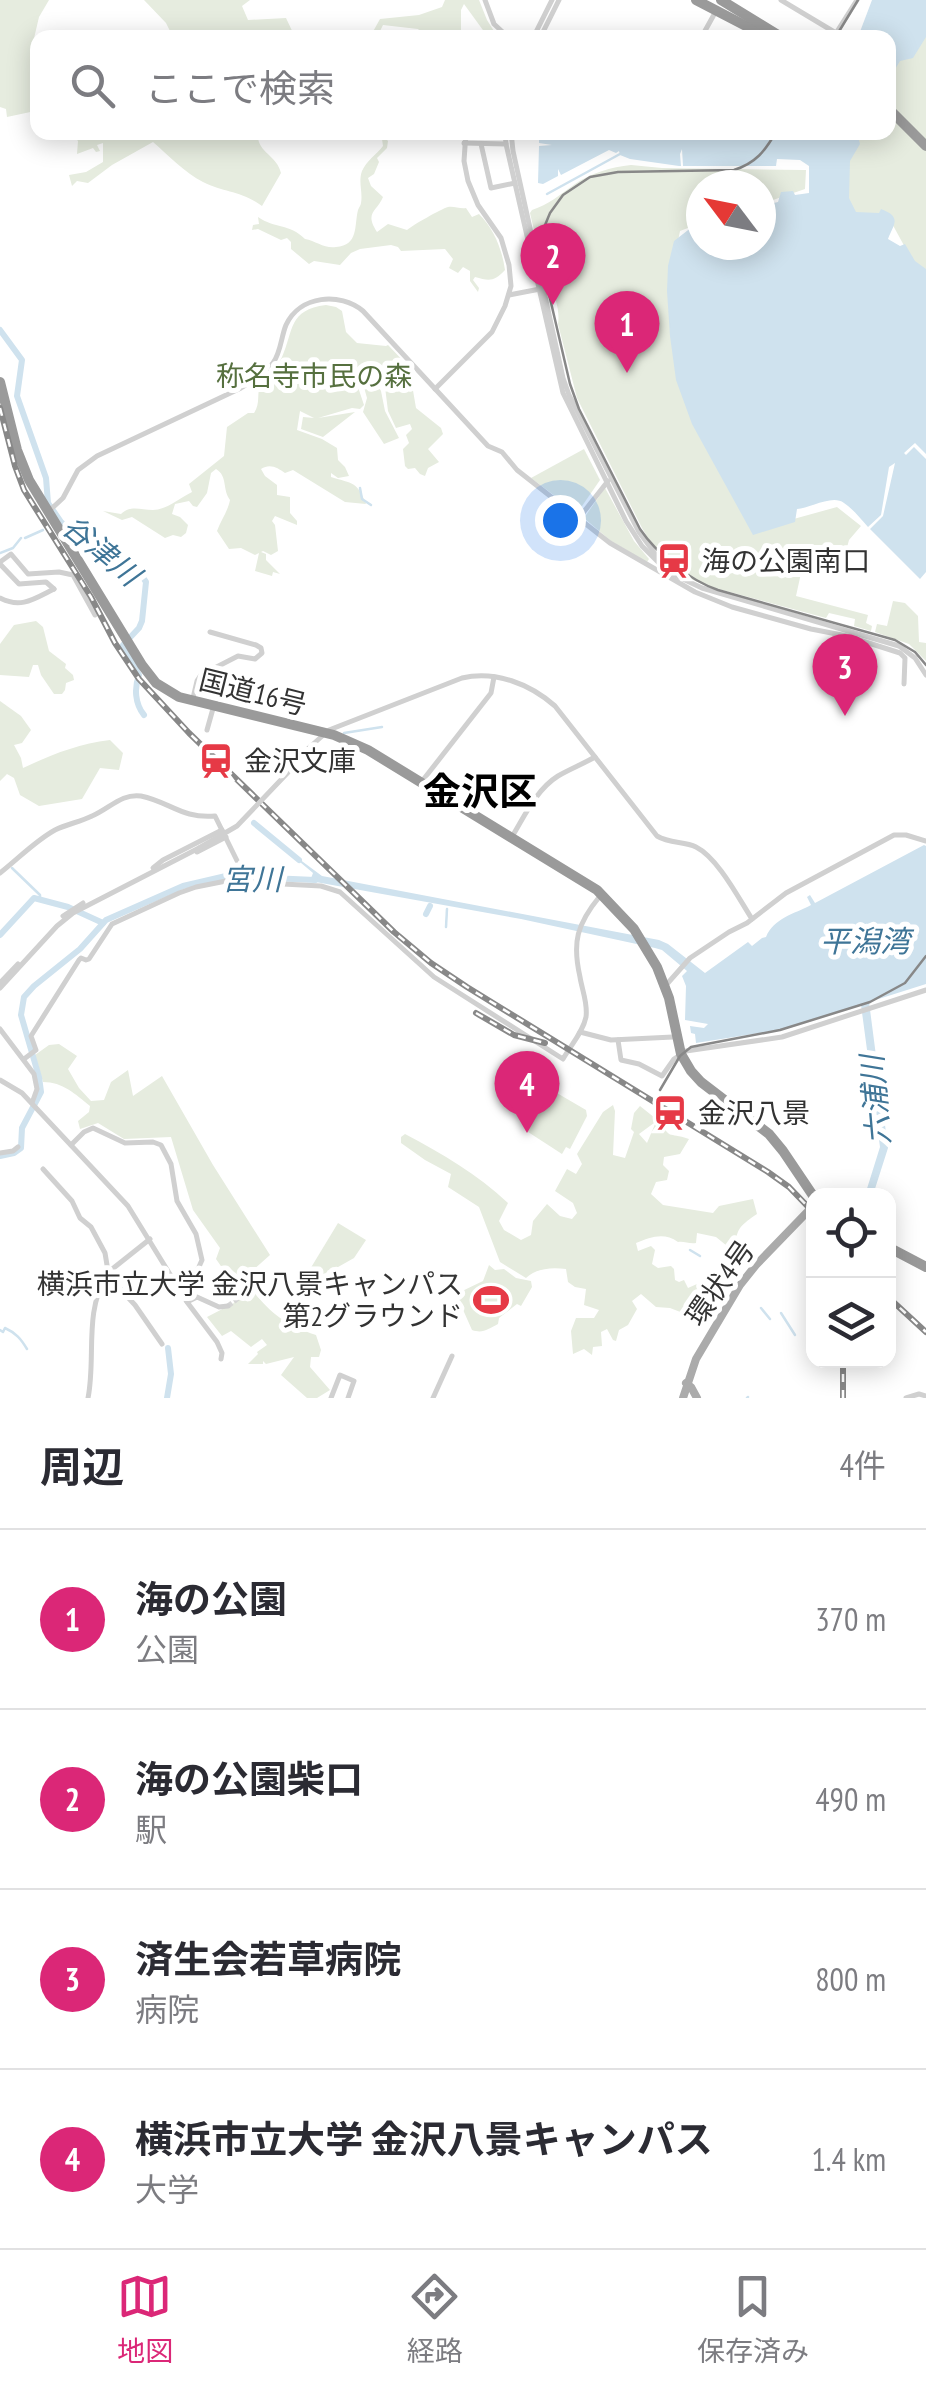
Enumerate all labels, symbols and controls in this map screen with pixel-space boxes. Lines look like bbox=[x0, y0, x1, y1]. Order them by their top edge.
search box bbox=[30, 30, 896, 140]
icon: search bbox=[65, 58, 120, 113]
text: ここで検索 bbox=[145, 63, 335, 112]
north arrow bbox=[686, 170, 776, 260]
pin: 2 bbox=[520, 222, 586, 305]
pin: 1 bbox=[594, 290, 660, 373]
park label: 称名寺市民の森 bbox=[216, 357, 412, 394]
your location bbox=[535, 495, 586, 546]
water label: 谷津川 bbox=[55, 506, 151, 596]
station icon: 海の公園南口 bbox=[655, 542, 693, 580]
place label: 海の公園南口 bbox=[702, 542, 870, 579]
pin: 3 bbox=[812, 634, 878, 716]
street label: 国道16号 bbox=[196, 660, 311, 723]
station icon: 金沢文庫 bbox=[197, 742, 235, 780]
place label: 金沢文庫 bbox=[244, 742, 356, 779]
district label: 金沢区 bbox=[423, 766, 537, 815]
water label: 宮川 bbox=[222, 859, 285, 898]
water label: 平潟湾 bbox=[820, 921, 915, 960]
pin: 4 bbox=[494, 1050, 560, 1133]
water label: 六浦川 bbox=[851, 1051, 898, 1147]
station icon: 金沢八景 bbox=[651, 1094, 689, 1132]
place label: 金沢八景 bbox=[698, 1094, 810, 1131]
map controls bbox=[806, 1188, 896, 1368]
button: locate bbox=[806, 1188, 896, 1278]
street label: 環状4号 bbox=[677, 1233, 762, 1333]
place label: 横浜市立大学 金沢八景キャンパス 第2グラウンド bbox=[37, 1265, 463, 1334]
button: layers bbox=[806, 1278, 896, 1368]
sports icon: 横浜市立大学 金沢八景キャンパス 第2グラウンド bbox=[472, 1281, 510, 1319]
text: 周辺 bbox=[40, 1439, 124, 1494]
text: 4件 bbox=[840, 1444, 886, 1486]
text: 海の公園 bbox=[135, 1574, 287, 1623]
text: 1 bbox=[65, 1598, 80, 1640]
text: 370 m bbox=[815, 1598, 886, 1640]
text: 公園 bbox=[135, 1628, 199, 1670]
text: 海の公園柴口 bbox=[135, 1754, 363, 1803]
text: 2 bbox=[65, 1778, 80, 1820]
text: 490 m bbox=[815, 1778, 886, 1820]
text: 駅 bbox=[135, 1808, 167, 1850]
text: 済生会若草病院 bbox=[135, 1934, 401, 1983]
text: 3 bbox=[65, 1958, 80, 2000]
text: 800 m bbox=[815, 1958, 886, 2000]
text: 病院 bbox=[135, 1988, 199, 2030]
text: 横浜市立大学 金沢八景キャンパス bbox=[135, 2114, 713, 2163]
text: 4 bbox=[65, 2138, 80, 2180]
text: 1.4 km bbox=[811, 2138, 886, 2180]
text: 大学 bbox=[135, 2168, 199, 2210]
tab: 地図 bbox=[117, 2269, 173, 2369]
tab: 経路 bbox=[407, 2269, 463, 2369]
tab: 保存済み bbox=[697, 2269, 809, 2369]

